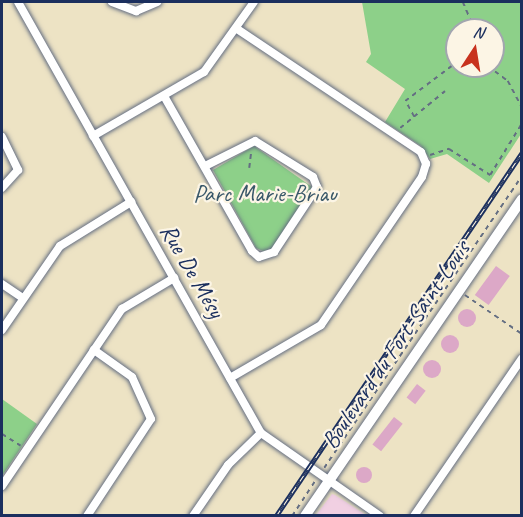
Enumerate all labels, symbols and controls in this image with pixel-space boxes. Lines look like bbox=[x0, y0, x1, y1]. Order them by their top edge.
north arrow bbox=[445, 18, 505, 78]
text: N bbox=[471, 22, 485, 43]
park label: Parc Marie-Briau bbox=[193, 180, 337, 208]
street label: Rue De Mésy bbox=[154, 219, 230, 323]
street label: Boulevard du Fort-Saint-Louis bbox=[316, 236, 476, 454]

